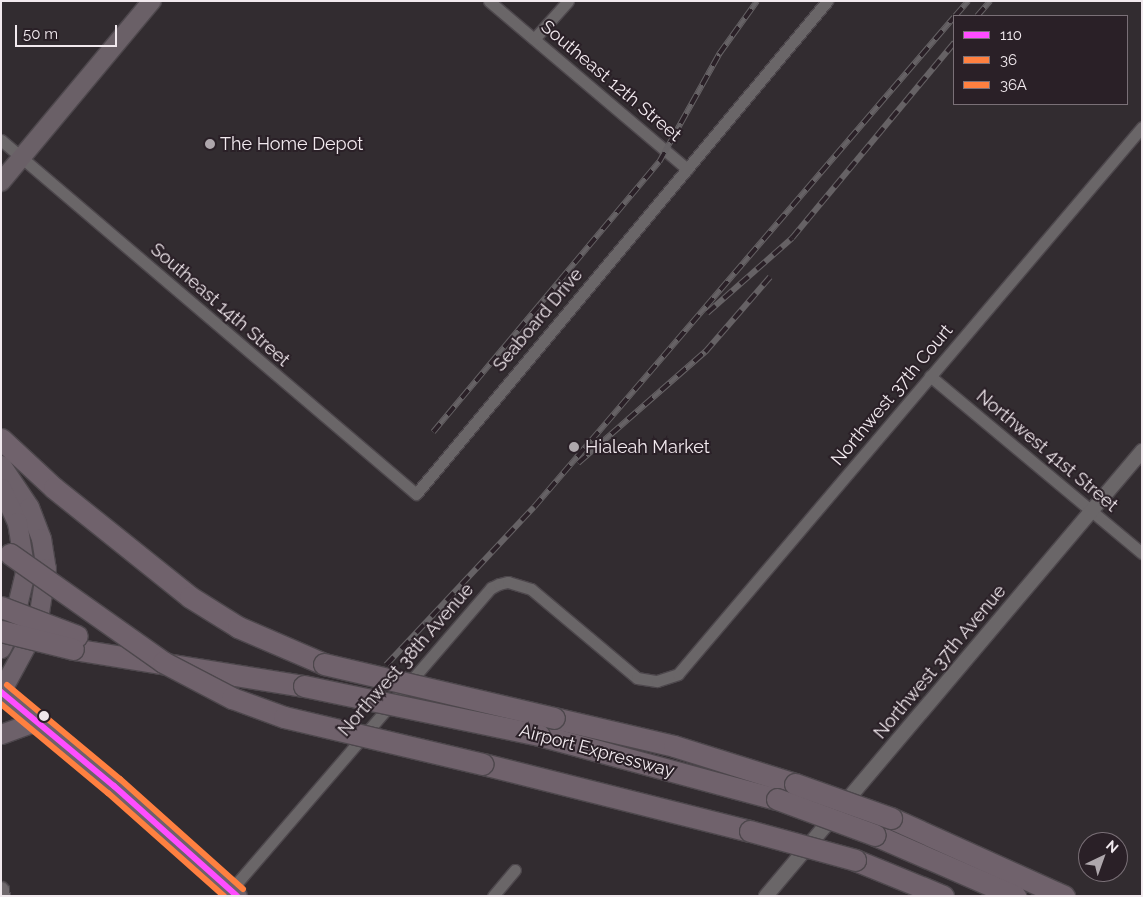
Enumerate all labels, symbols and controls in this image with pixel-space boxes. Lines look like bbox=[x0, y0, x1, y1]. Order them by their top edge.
scale bar bbox=[18, 15, 120, 47]
legend bbox=[953, 15, 1128, 105]
street label: Southeast 12th Street bbox=[536, 16, 686, 146]
text: 50 m bbox=[23, 25, 58, 43]
text: 110 bbox=[1000, 26, 1022, 44]
text: 36 bbox=[1000, 51, 1017, 69]
text: 36A bbox=[1000, 76, 1027, 94]
place label: The Home Depot bbox=[220, 133, 363, 155]
marker: The Home Depot bbox=[204, 138, 216, 150]
street label: Southeast 14th Street bbox=[146, 239, 294, 371]
street label: Seaboard Drive bbox=[489, 264, 587, 376]
street label: Northwest 37th Court bbox=[827, 320, 957, 470]
street label: Northwest 41st Street bbox=[972, 386, 1122, 516]
place label: Hialeah Market bbox=[585, 436, 710, 458]
marker: Hialeah Market bbox=[567, 440, 581, 454]
street label: Northwest 38th Avenue bbox=[334, 579, 478, 741]
street label: Northwest 37th Avenue bbox=[869, 580, 1011, 744]
unlabelled marker bbox=[39, 711, 49, 721]
street label: Airport Expressway bbox=[517, 720, 677, 782]
north arrow bbox=[1078, 832, 1128, 882]
text: N bbox=[1103, 837, 1122, 856]

